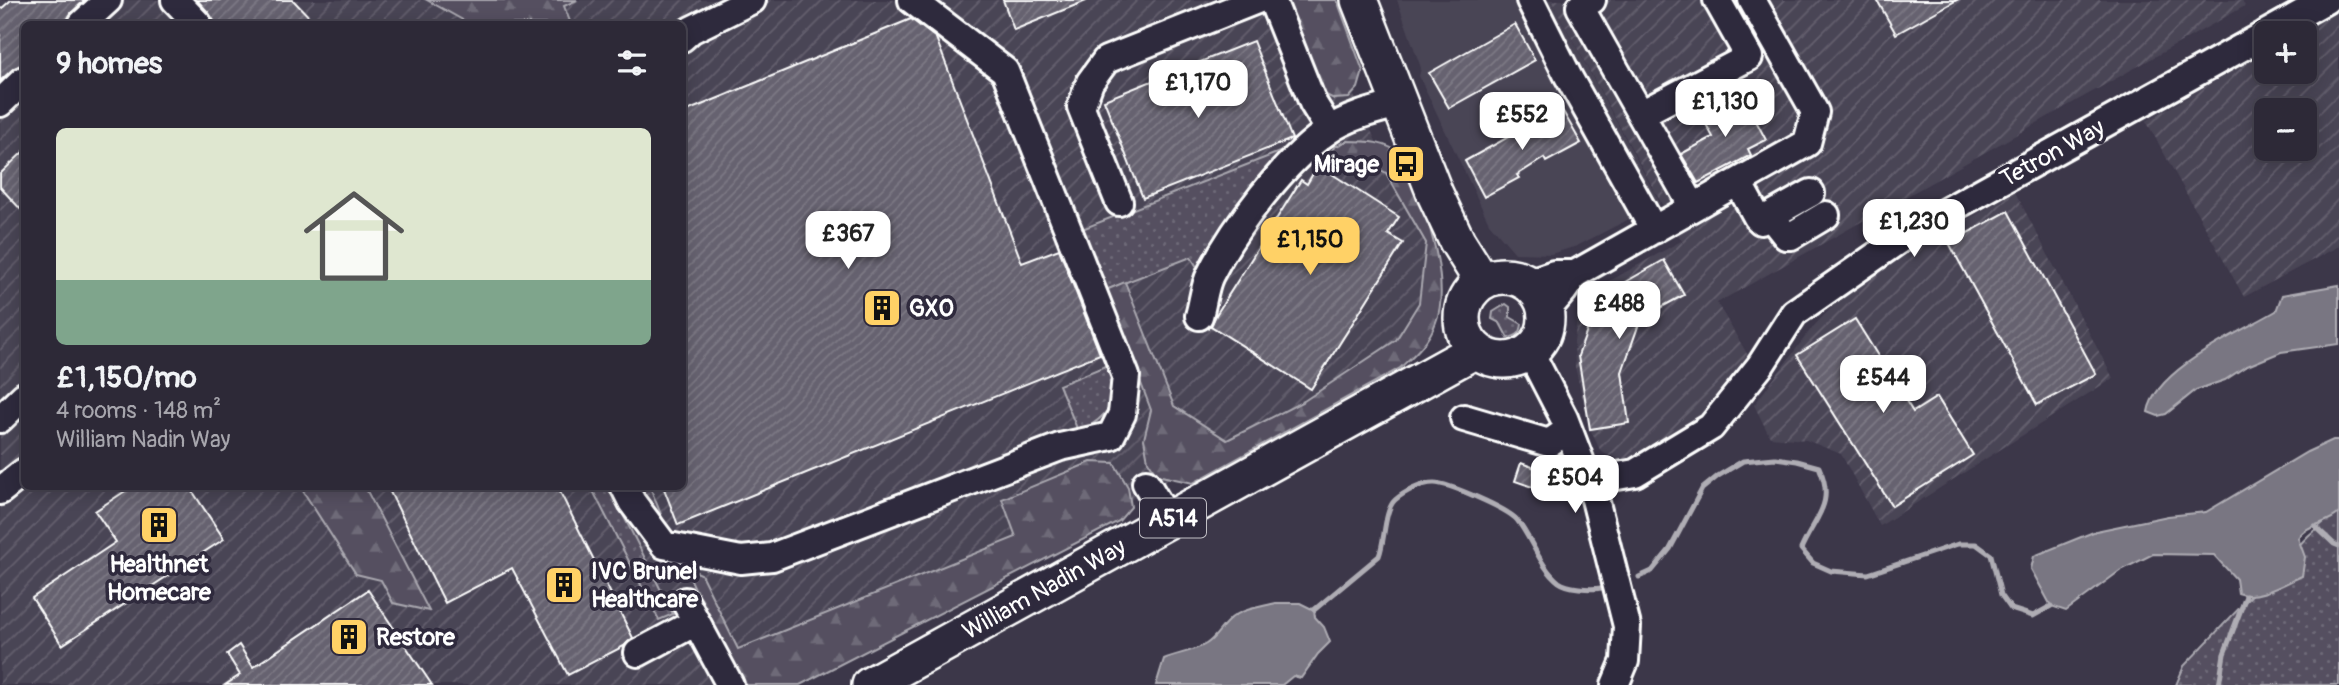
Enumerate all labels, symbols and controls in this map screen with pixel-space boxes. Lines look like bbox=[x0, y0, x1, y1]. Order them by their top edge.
map controls bbox=[2254, 21, 2317, 161]
button: + bbox=[2254, 21, 2317, 84]
icon: filters bbox=[613, 44, 651, 82]
text: 9 homes bbox=[56, 45, 162, 82]
pin: £1,170 bbox=[1141, 60, 1255, 120]
text: £1,170 bbox=[1165, 68, 1231, 97]
pin: £1,130 bbox=[1668, 80, 1782, 139]
text: £1,130 bbox=[1691, 87, 1759, 116]
pin: £552 bbox=[1481, 92, 1563, 152]
button: − bbox=[2254, 98, 2317, 161]
text: £552 bbox=[1496, 100, 1548, 129]
street label: Tetron Way bbox=[1995, 113, 2109, 194]
bus stop icon: Mirage bbox=[1385, 143, 1427, 185]
place label: Mirage bbox=[1314, 150, 1380, 179]
icon: home bbox=[291, 173, 417, 299]
pin: £1,230 bbox=[1857, 200, 1971, 259]
text: £1,230 bbox=[1879, 207, 1949, 236]
pin: £367 bbox=[807, 212, 889, 271]
pin: £1,150 bbox=[1253, 218, 1367, 277]
text: £367 bbox=[822, 219, 874, 248]
text: £1,150 bbox=[1277, 225, 1343, 254]
pin: £488 bbox=[1578, 282, 1660, 341]
building icon: GXO bbox=[861, 287, 903, 329]
text: £488 bbox=[1593, 289, 1645, 318]
place label: GXO bbox=[909, 294, 954, 323]
pin: £544 bbox=[1842, 356, 1924, 415]
text: £1,150/mo bbox=[56, 359, 197, 396]
text: £544 bbox=[1856, 363, 1910, 392]
text: 4 rooms · 148 m² bbox=[56, 396, 221, 425]
text: William Nadin Way bbox=[56, 425, 230, 454]
pin: £504 bbox=[1534, 456, 1616, 515]
text: £504 bbox=[1547, 463, 1603, 492]
road number: A514 bbox=[1140, 498, 1206, 538]
building icon: Healthnet Homecare bbox=[138, 504, 180, 546]
street label: William Nadin Way bbox=[958, 533, 1131, 646]
place label: Healthnet Homecare bbox=[107, 550, 212, 607]
place label: IVC Brunel Healthcare bbox=[591, 557, 699, 614]
building icon: IVC Brunel Healthcare bbox=[543, 564, 585, 606]
building icon: Restore bbox=[328, 616, 370, 658]
place label: Restore bbox=[376, 623, 456, 652]

